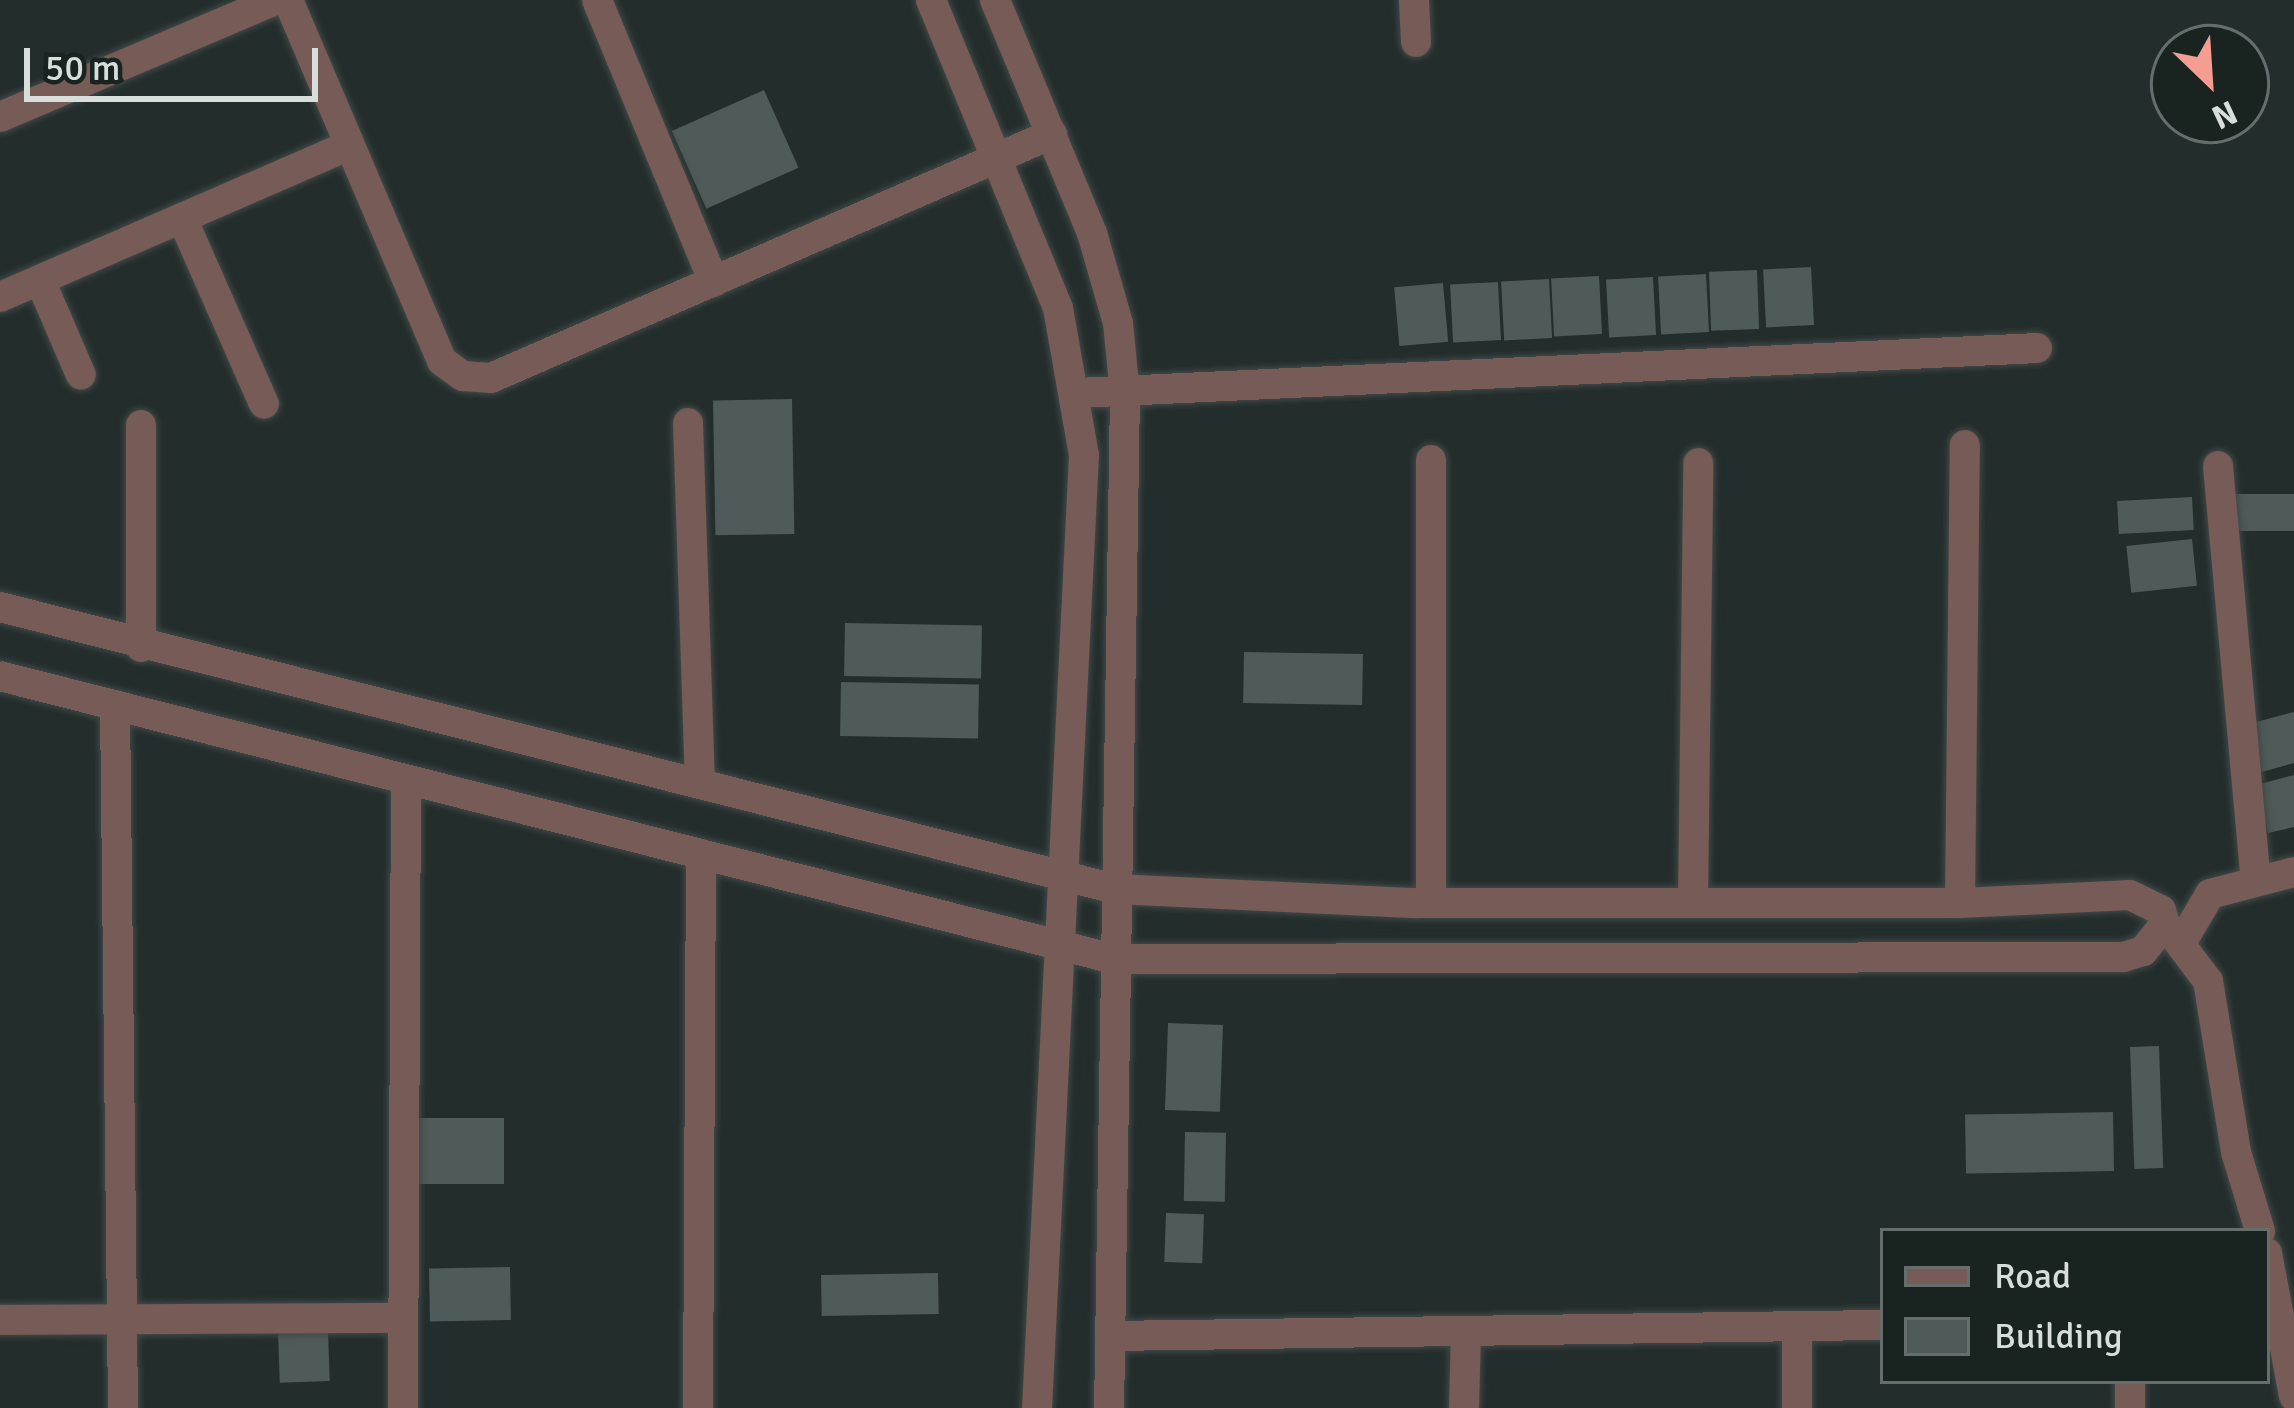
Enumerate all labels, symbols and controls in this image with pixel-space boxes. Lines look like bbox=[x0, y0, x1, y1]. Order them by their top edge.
scale bar bbox=[30, 24, 324, 98]
north arrow bbox=[2150, 24, 2270, 144]
text: 50 m bbox=[45, 46, 121, 91]
text: N bbox=[2205, 91, 2243, 138]
legend bbox=[1880, 1228, 2270, 1384]
text: Road bbox=[1994, 1254, 2071, 1299]
text: Building bbox=[1994, 1314, 2123, 1359]

